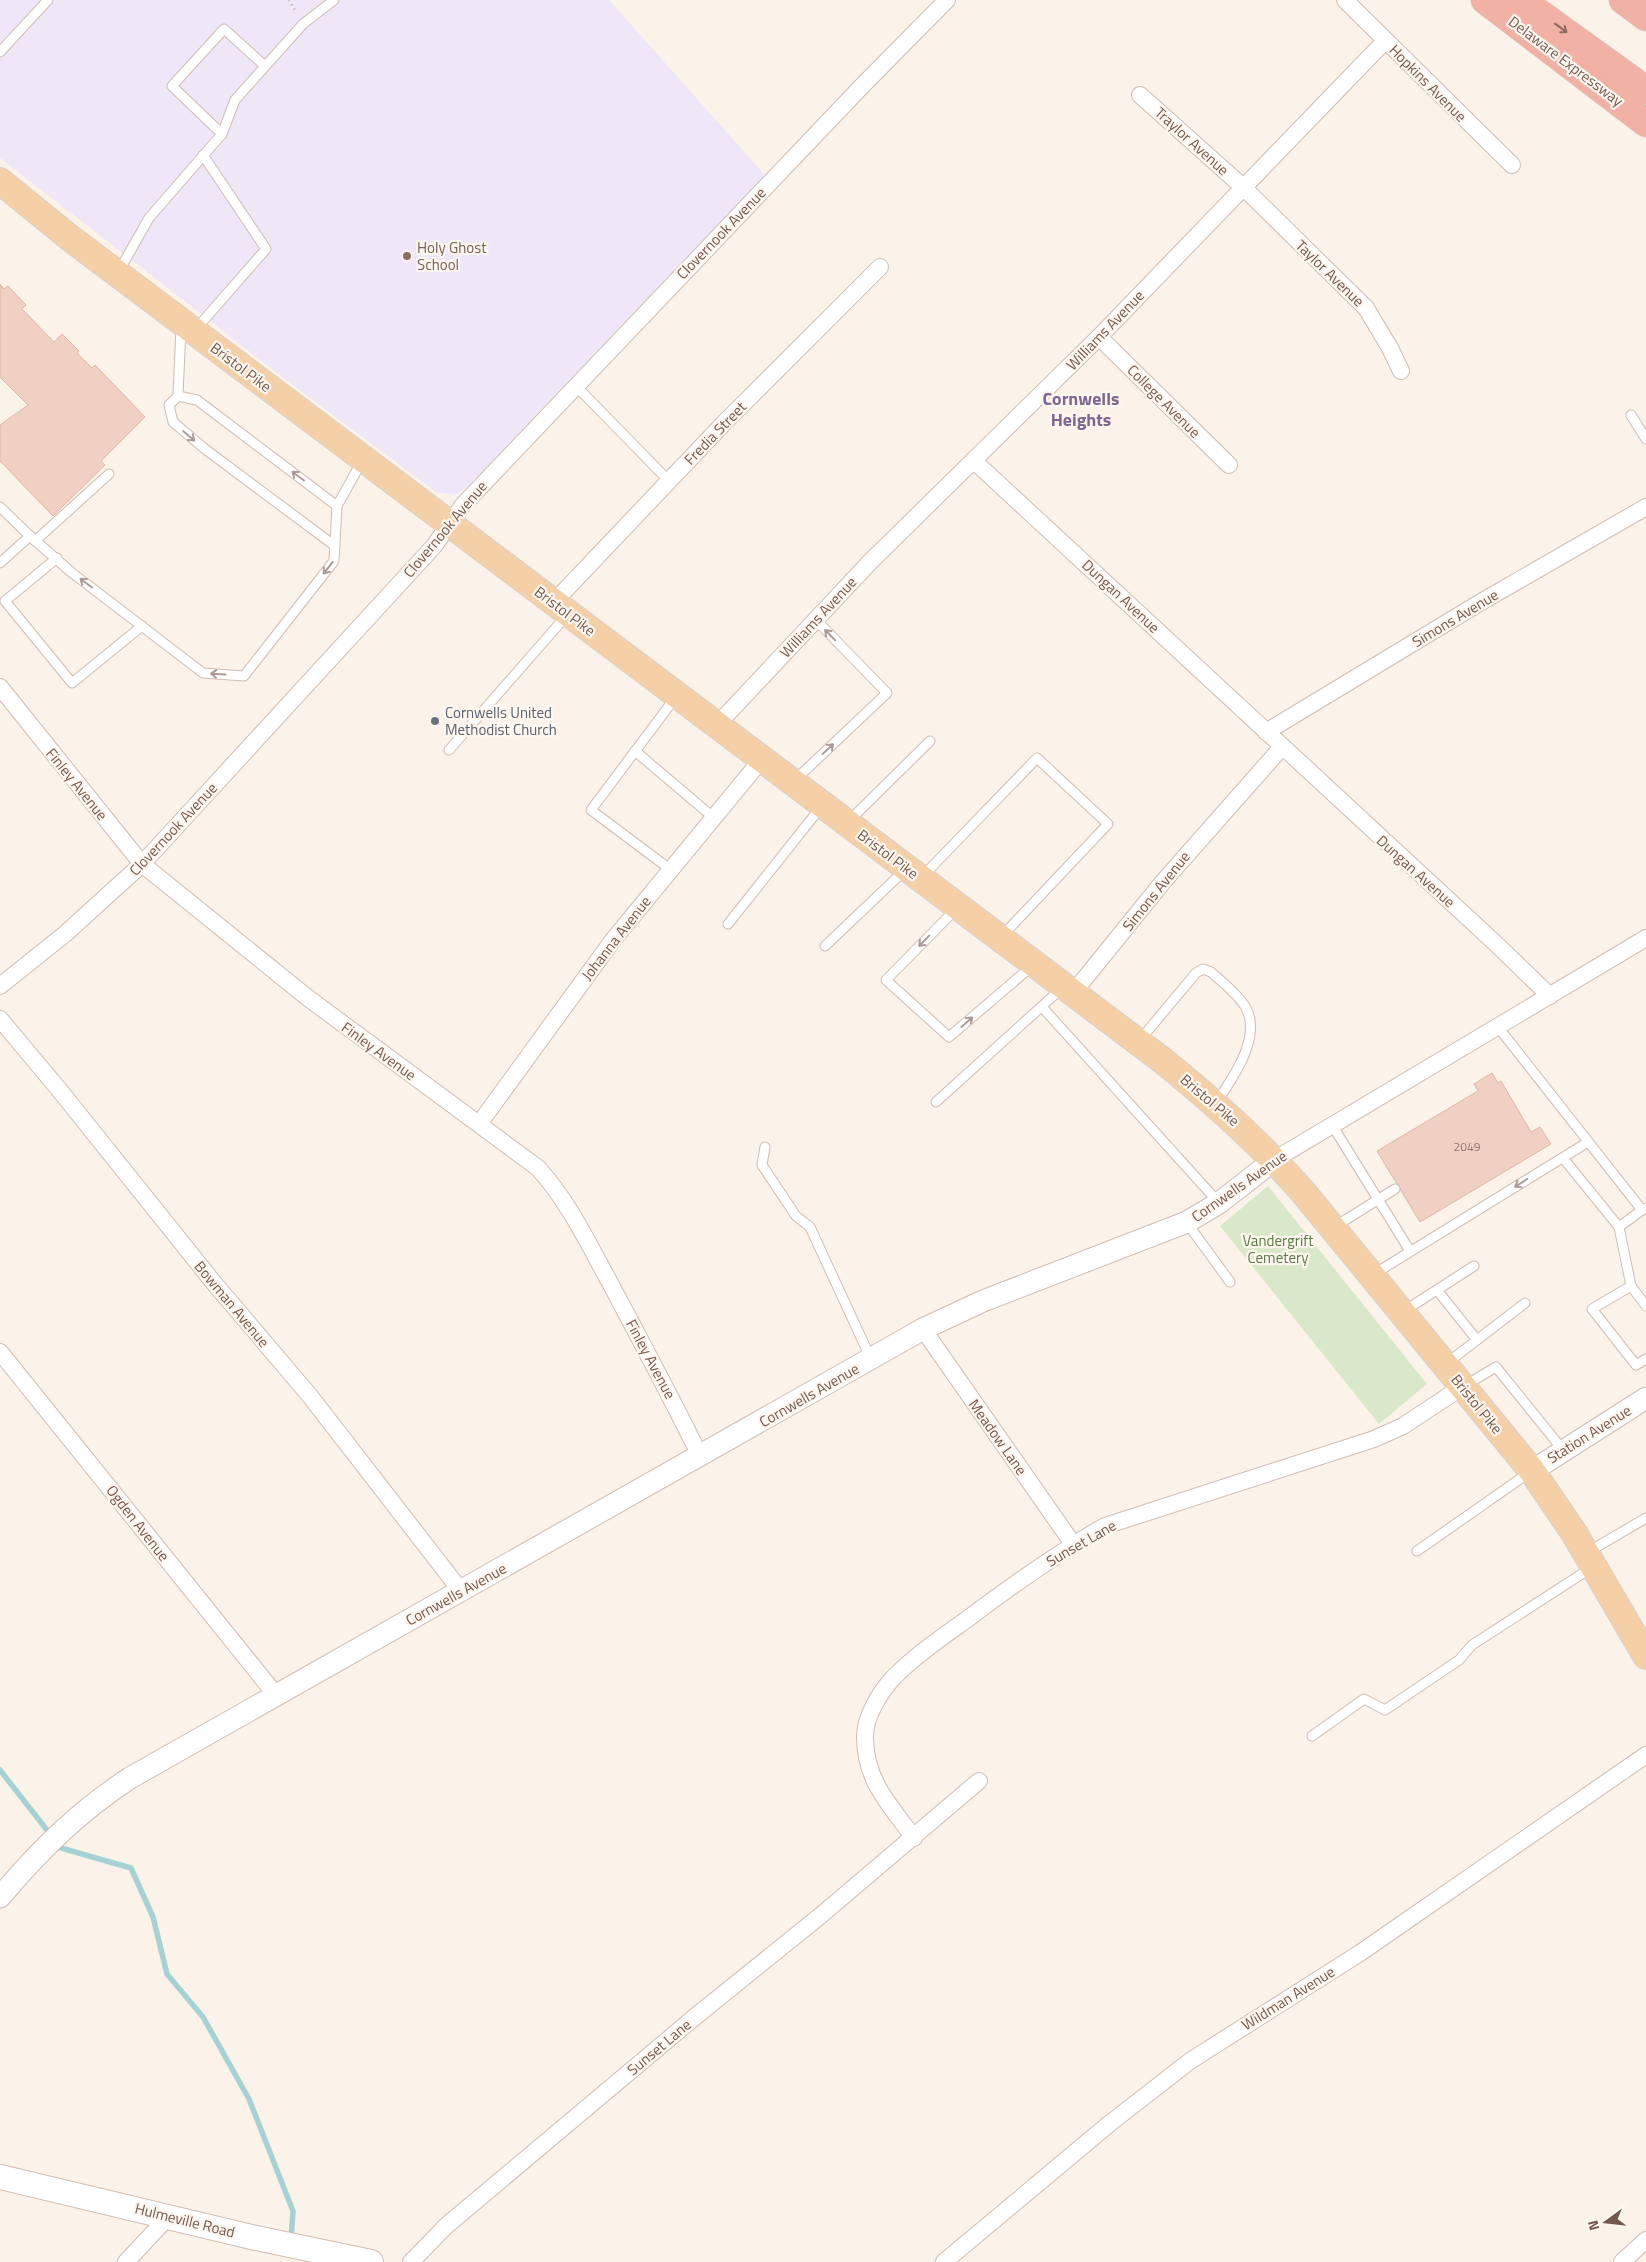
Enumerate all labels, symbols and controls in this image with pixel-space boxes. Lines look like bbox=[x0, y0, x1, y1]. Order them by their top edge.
street label: Delaware Expressway bbox=[1504, 10, 1628, 112]
one-way arrow bbox=[1553, 23, 1567, 34]
street label: Hopkins Avenue bbox=[1384, 39, 1472, 127]
street label: Traylor Avenue bbox=[1150, 101, 1234, 181]
street label: Clovernook Avenue bbox=[671, 182, 771, 284]
street label: Taylor Avenue bbox=[1290, 234, 1370, 312]
place label: Holy Ghost School bbox=[417, 236, 487, 276]
marker: Holy Ghost School bbox=[401, 250, 413, 262]
street label: Williams Avenue bbox=[1061, 285, 1149, 375]
street label: Bristol Pike bbox=[206, 336, 276, 398]
street label: College Avenue bbox=[1122, 359, 1206, 443]
district label: Cornwells Heights bbox=[1042, 385, 1120, 433]
street label: Fredia Street bbox=[679, 395, 752, 470]
one-way arrow bbox=[182, 430, 195, 441]
one-way arrow bbox=[292, 471, 305, 482]
street label: Clovernook Avenue bbox=[397, 475, 493, 583]
street label: Dungan Avenue bbox=[1077, 554, 1165, 638]
one-way arrow bbox=[323, 561, 334, 574]
street label: Williams Avenue bbox=[774, 571, 862, 663]
one-way arrow bbox=[79, 578, 93, 588]
street label: Bristol Pike bbox=[530, 580, 600, 642]
street label: Simons Avenue bbox=[1407, 583, 1503, 653]
one-way arrow bbox=[824, 628, 836, 641]
one-way arrow bbox=[210, 670, 226, 679]
place label: Cornwells United Methodist Church bbox=[445, 701, 557, 741]
marker: Cornwells United Methodist Church bbox=[429, 715, 441, 727]
street label: Finley Avenue bbox=[40, 743, 114, 825]
one-way arrow bbox=[822, 743, 834, 755]
street label: Clovernook Avenue bbox=[123, 777, 223, 881]
street label: Bristol Pike bbox=[853, 823, 923, 885]
street label: Dungan Avenue bbox=[1371, 829, 1461, 913]
street label: Simons Avenue bbox=[1116, 846, 1196, 936]
street label: Johanna Avenue bbox=[576, 891, 656, 985]
one-way arrow bbox=[918, 935, 930, 948]
street label: Finley Avenue bbox=[337, 1016, 421, 1086]
one-way arrow bbox=[960, 1017, 973, 1028]
street label: Bristol Pike bbox=[1175, 1068, 1245, 1132]
house number: 2049 bbox=[1454, 1137, 1481, 1156]
street label: Cornwells Avenue bbox=[1186, 1144, 1292, 1228]
one-way arrow bbox=[1515, 1179, 1529, 1189]
park label: Vandergrift Cemetery bbox=[1243, 1229, 1314, 1269]
street label: Bowman Avenue bbox=[189, 1256, 275, 1352]
street label: Finley Avenue bbox=[620, 1315, 682, 1403]
street label: Cornwells Avenue bbox=[755, 1357, 863, 1433]
street label: Bristol Pike bbox=[1446, 1369, 1508, 1439]
street label: Meadow Lane bbox=[963, 1394, 1033, 1480]
street label: Station Avenue bbox=[1542, 1399, 1636, 1469]
street label: Ogden Avenue bbox=[101, 1480, 175, 1566]
street label: Sunset Lane bbox=[1042, 1514, 1120, 1572]
street label: Cornwells Avenue bbox=[401, 1557, 511, 1631]
street label: Wildman Avenue bbox=[1237, 1960, 1339, 2036]
street label: Sunset Lane bbox=[622, 2013, 696, 2081]
street label: Hulmeville Road bbox=[133, 2196, 237, 2244]
north arrow bbox=[1581, 2197, 1631, 2247]
text: N bbox=[1582, 2218, 1604, 2233]

